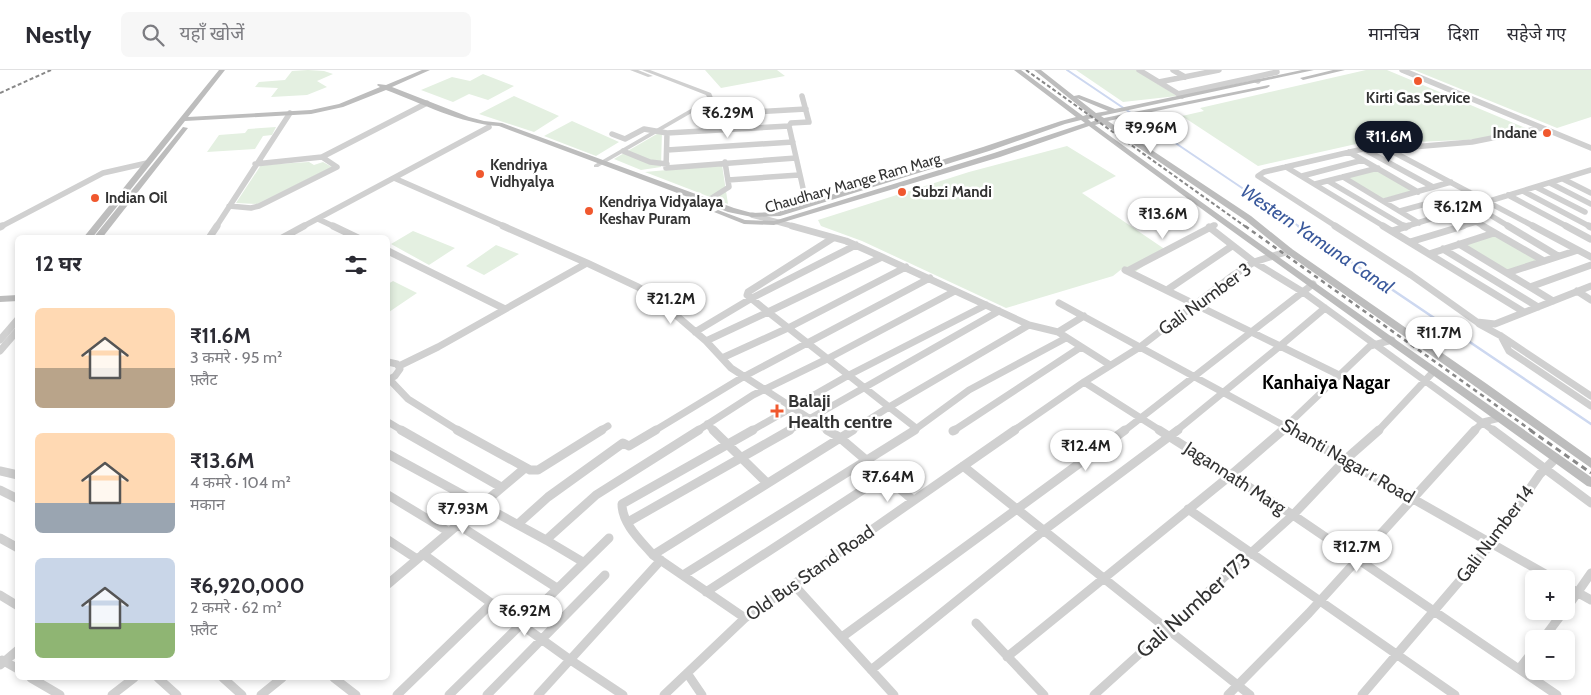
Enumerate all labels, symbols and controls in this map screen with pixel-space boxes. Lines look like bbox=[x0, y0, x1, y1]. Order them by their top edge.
search box bbox=[121, 12, 471, 57]
text: Nestly bbox=[25, 20, 91, 49]
icon: search bbox=[139, 21, 167, 49]
text: यहाँ खोजें bbox=[179, 22, 244, 45]
text: मानचित्र bbox=[1368, 23, 1420, 45]
text: दिशा bbox=[1448, 23, 1479, 45]
text: सहेजे गए bbox=[1507, 23, 1566, 45]
marker: Kirti Gas Service bbox=[1412, 75, 1424, 87]
place label: Kirti Gas Service bbox=[1366, 89, 1471, 107]
pin: ₹6.29M bbox=[687, 97, 769, 139]
text: ₹6.29M bbox=[702, 103, 754, 122]
pin: ₹9.96M bbox=[1110, 112, 1192, 154]
text: ₹9.96M bbox=[1125, 118, 1177, 137]
pin: ₹11.6M bbox=[1348, 121, 1430, 163]
place label: Indane bbox=[1493, 124, 1537, 142]
text: ₹11.6M bbox=[1366, 127, 1412, 146]
marker: Indane bbox=[1541, 127, 1553, 139]
street label: Chaudhary Mange Ram Marg bbox=[763, 149, 944, 217]
place label: Kendriya Vidhyalya bbox=[490, 156, 555, 191]
marker: Kendriya Vidhyalya bbox=[474, 168, 486, 180]
water label: Western Yamuna Canal bbox=[1236, 179, 1398, 299]
place label: Subzi Mandi bbox=[912, 183, 992, 201]
marker: Subzi Mandi bbox=[896, 186, 908, 198]
place label: Indian Oil bbox=[105, 189, 168, 207]
pin: ₹6.12M bbox=[1417, 190, 1499, 233]
marker: Indian Oil bbox=[89, 192, 101, 204]
place label: Kendriya Vidyalaya Keshav Puram bbox=[599, 193, 724, 228]
text: ₹6.12M bbox=[1434, 197, 1482, 216]
pin: ₹13.6M bbox=[1122, 198, 1204, 240]
text: ₹13.6M bbox=[1138, 204, 1188, 223]
marker: Kendriya Vidyalaya Keshav Puram bbox=[583, 205, 595, 217]
text: 12 घर bbox=[35, 251, 81, 276]
icon: filters bbox=[342, 251, 370, 279]
street label: Gali Number 3 bbox=[1154, 258, 1256, 340]
pin: ₹21.2M bbox=[630, 282, 712, 325]
text: ₹21.2M bbox=[647, 289, 695, 308]
pin: ₹11.7M bbox=[1398, 316, 1480, 359]
text: ₹11.6M bbox=[190, 323, 251, 348]
text: ₹11.7M bbox=[1416, 323, 1462, 342]
icon: home bbox=[75, 328, 135, 388]
text: 3 कमरे · 95 m² bbox=[190, 348, 282, 367]
text: फ़्लैट bbox=[190, 370, 218, 389]
district label: Kanhaiya Nagar bbox=[1262, 371, 1391, 394]
place label: Balaji Health centre bbox=[788, 390, 892, 433]
marker: Balaji Health centre bbox=[770, 404, 784, 418]
street label: Shanti Nagar r Road bbox=[1278, 414, 1418, 508]
pin: ₹12.4M bbox=[1045, 430, 1127, 472]
text: ₹12.4M bbox=[1061, 436, 1111, 455]
street label: Jagannath Marg bbox=[1179, 436, 1291, 520]
text: ₹13.6M bbox=[190, 448, 254, 473]
icon: home bbox=[75, 453, 135, 513]
pin: ₹7.64M bbox=[847, 460, 929, 503]
text: ₹7.64M bbox=[862, 467, 914, 486]
text: 4 कमरे · 104 m² bbox=[190, 473, 291, 492]
street label: Gali Number 14 bbox=[1451, 481, 1539, 587]
pin: ₹7.93M bbox=[422, 492, 504, 535]
text: मकान bbox=[190, 495, 225, 514]
text: ₹7.93M bbox=[438, 499, 488, 518]
street label: Old Bus Stand Road bbox=[742, 521, 878, 625]
pin: ₹12.7M bbox=[1316, 530, 1398, 573]
text: ₹12.7M bbox=[1333, 537, 1381, 556]
street label: Gali Number 173 bbox=[1131, 547, 1255, 663]
map controls bbox=[1525, 570, 1575, 680]
button: + bbox=[1525, 570, 1575, 620]
text: ₹6,920,000 bbox=[190, 573, 304, 598]
icon: home bbox=[75, 578, 135, 638]
pin: ₹6.92M bbox=[484, 594, 566, 637]
text: 2 कमरे · 62 m² bbox=[190, 598, 282, 617]
text: ₹6.92M bbox=[499, 601, 551, 620]
text: फ़्लैट bbox=[190, 620, 218, 639]
button: − bbox=[1525, 630, 1575, 680]

